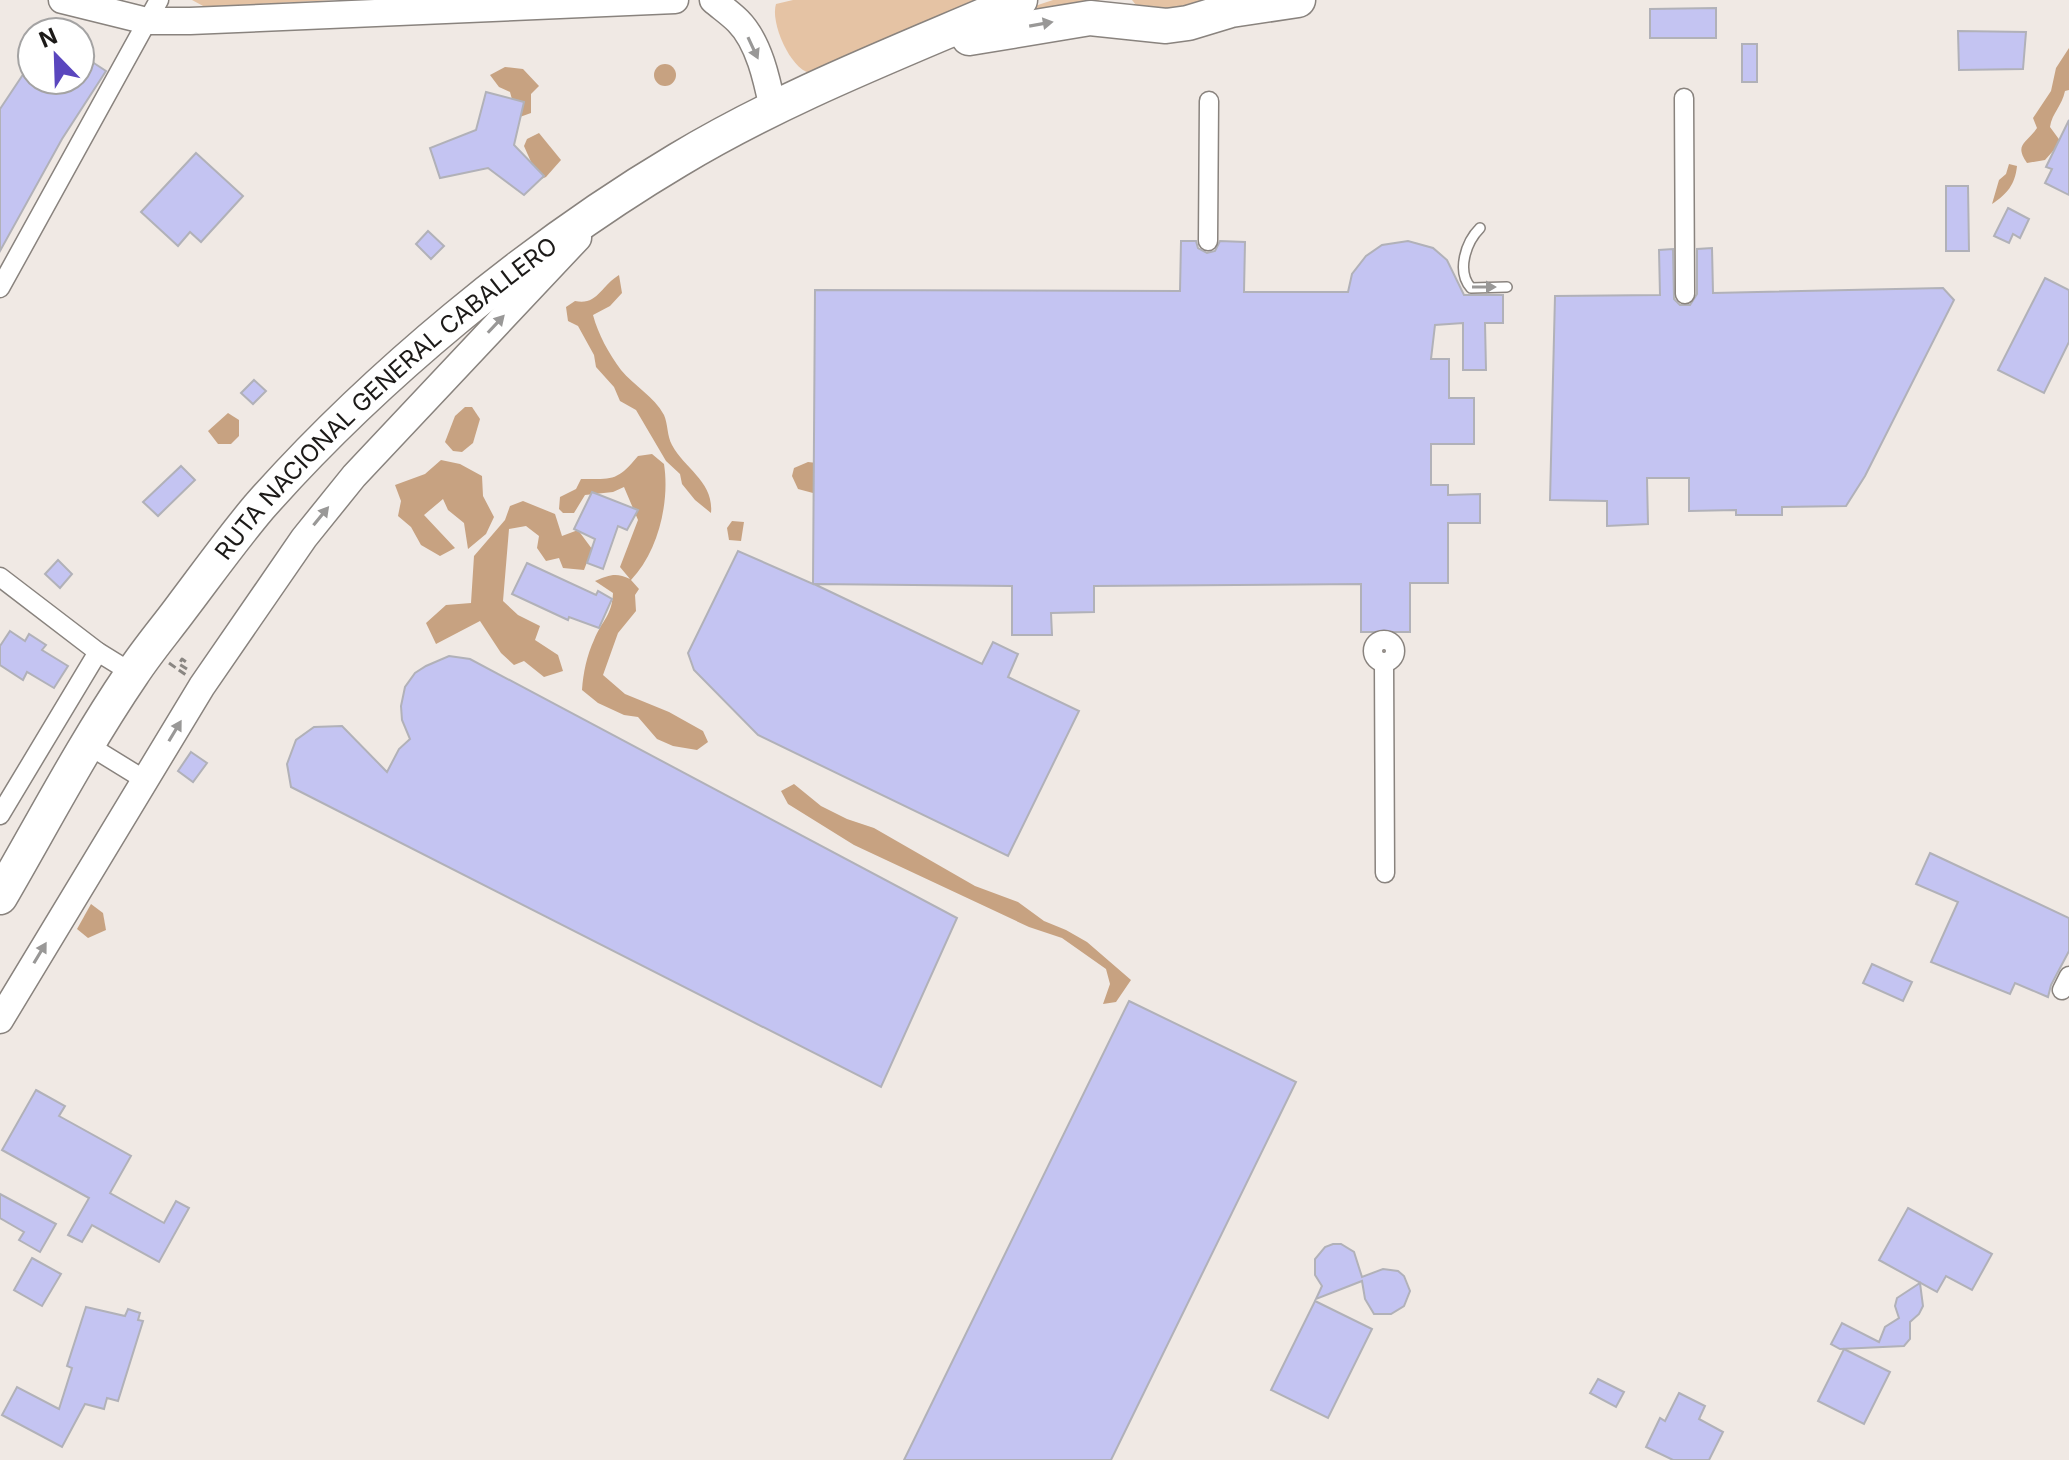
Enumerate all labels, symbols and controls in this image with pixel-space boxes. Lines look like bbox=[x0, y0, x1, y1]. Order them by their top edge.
north arrow bbox=[16, 16, 96, 96]
one-way arrow bbox=[1029, 17, 1054, 30]
text: N bbox=[35, 22, 61, 53]
one-way arrow bbox=[746, 37, 760, 60]
street label: RUTA NACIONAL GENERAL CABALLERO bbox=[208, 230, 562, 565]
one-way arrow bbox=[1471, 281, 1497, 293]
one-way arrow bbox=[487, 315, 505, 334]
one-way arrow bbox=[312, 506, 329, 526]
one-way arrow bbox=[167, 720, 181, 742]
one-way arrow bbox=[33, 943, 48, 964]

